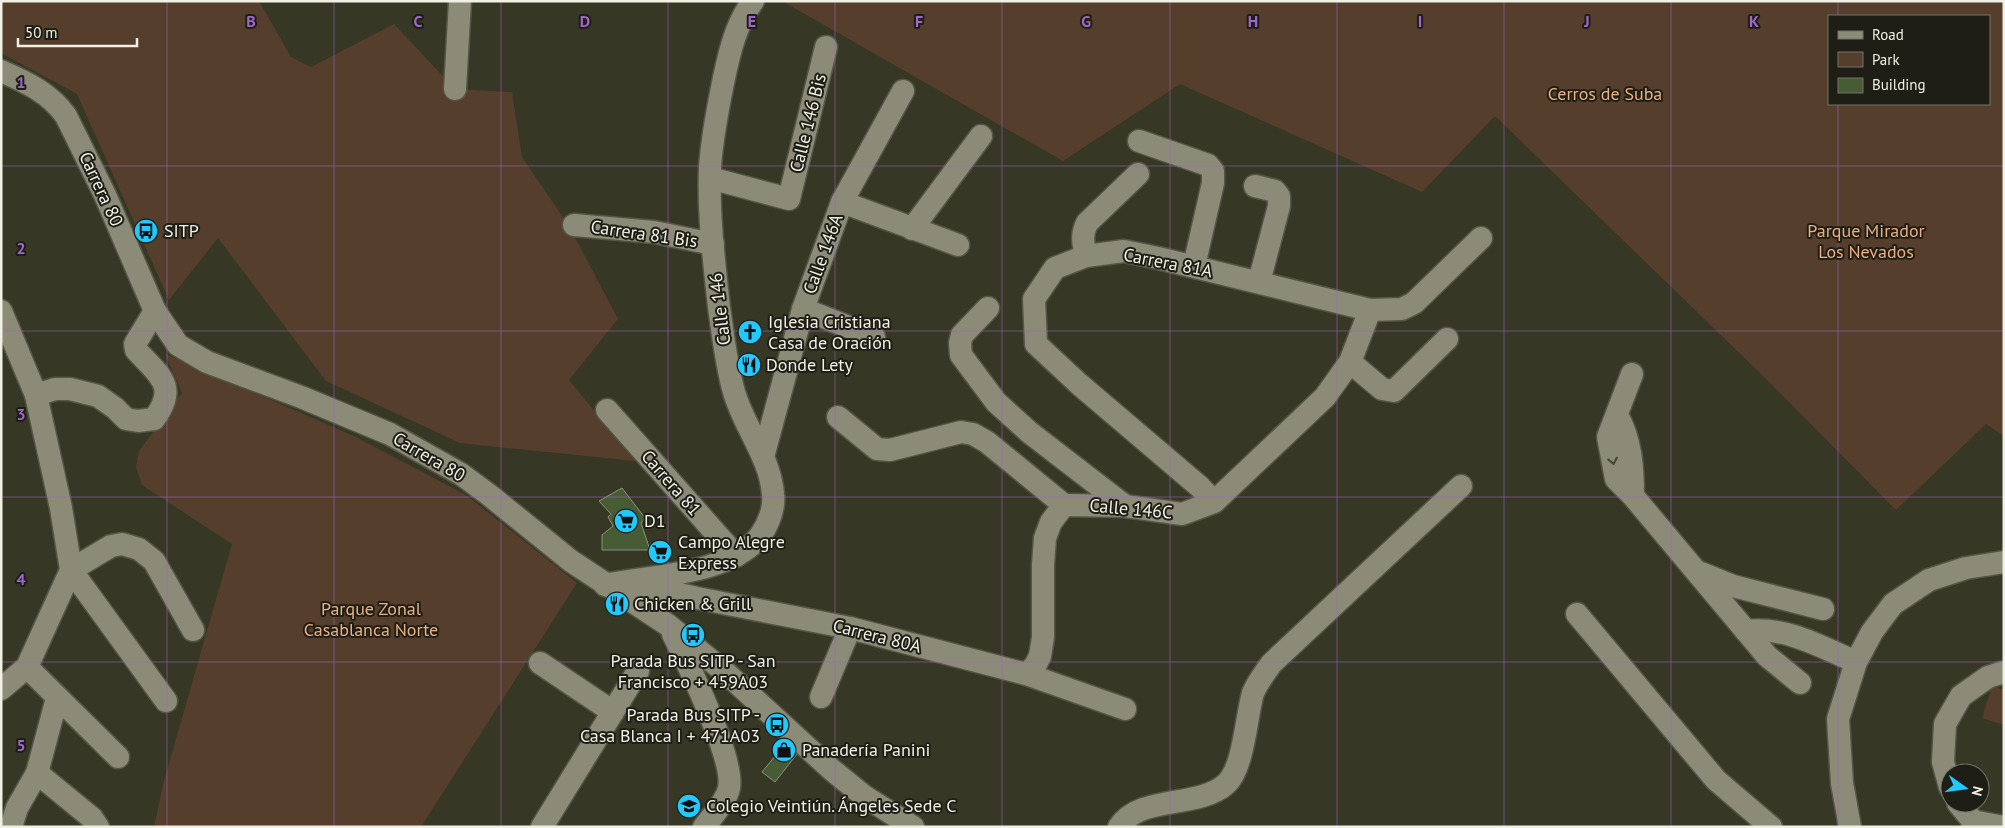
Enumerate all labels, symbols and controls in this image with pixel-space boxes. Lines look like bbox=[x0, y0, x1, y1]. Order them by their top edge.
text: B bbox=[246, 11, 256, 31]
text: C bbox=[414, 11, 423, 31]
text: D bbox=[580, 11, 590, 31]
text: E bbox=[748, 11, 756, 31]
text: F bbox=[915, 11, 923, 31]
text: G bbox=[1081, 11, 1091, 31]
text: H bbox=[1248, 11, 1258, 31]
text: I bbox=[1418, 11, 1422, 31]
text: J bbox=[1583, 11, 1590, 31]
text: K bbox=[1749, 11, 1759, 31]
scale bar bbox=[18, 15, 136, 47]
legend bbox=[1828, 15, 1990, 105]
text: 50 m bbox=[25, 23, 58, 42]
text: Road bbox=[1872, 25, 1904, 44]
text: Park bbox=[1872, 50, 1900, 69]
street label: Calle 146 Bis bbox=[784, 71, 831, 174]
text: 1 bbox=[16, 72, 26, 92]
text: Building bbox=[1872, 75, 1926, 94]
park label: Cerros de Suba bbox=[1548, 82, 1662, 105]
street label: Carrera 80 bbox=[74, 148, 129, 230]
street label: Calle 146A bbox=[797, 210, 848, 297]
street label: Carrera 81 Bis bbox=[589, 215, 699, 252]
bus stop icon: SITP bbox=[133, 218, 159, 244]
place label: SITP bbox=[164, 219, 199, 242]
park label: Parque Mirador Los Nevados bbox=[1807, 219, 1925, 263]
text: 2 bbox=[16, 238, 26, 258]
street label: Carrera 81A bbox=[1122, 243, 1215, 283]
street label: Calle 146 bbox=[704, 272, 735, 347]
place label: Iglesia Cristiana Casa de Oración bbox=[768, 310, 892, 354]
church icon: Iglesia Cristiana Casa de Oración bbox=[737, 319, 763, 345]
restaurant icon: Donde Lety bbox=[736, 352, 762, 378]
place label: Donde Lety bbox=[766, 353, 853, 376]
text: 3 bbox=[16, 404, 26, 424]
street label: Carrera 80 bbox=[389, 427, 470, 487]
street label: Carrera 81 bbox=[637, 445, 706, 520]
one-way arrow bbox=[1607, 457, 1617, 466]
street label: Calle 146C bbox=[1089, 493, 1173, 524]
supermarket icon: D1 bbox=[613, 508, 639, 534]
place label: D1 bbox=[644, 509, 666, 532]
place label: Campo Alegre Express bbox=[678, 530, 785, 574]
supermarket icon: Campo Alegre Express bbox=[647, 539, 673, 565]
text: 4 bbox=[16, 569, 26, 589]
restaurant icon: Chicken & Grill bbox=[604, 591, 630, 617]
place label: Chicken & Grill bbox=[634, 592, 752, 615]
park label: Parque Zonal Casablanca Norte bbox=[304, 597, 438, 641]
street label: Carrera 80A bbox=[831, 613, 924, 658]
bus stop icon: Parada Bus SITP - San Francisco + 459A03 bbox=[680, 622, 706, 648]
place label: Parada Bus SITP - San Francisco + 459A03 bbox=[610, 649, 776, 693]
place label: Parada Bus SITP - Casa Blanca I + 471A03 bbox=[580, 703, 760, 747]
bus stop icon: Parada Bus SITP - Casa Blanca I + 471A03 bbox=[764, 712, 790, 738]
text: 5 bbox=[16, 735, 26, 755]
shop icon: Panadería Panini bbox=[771, 737, 797, 763]
place label: Panadería Panini bbox=[802, 738, 930, 761]
north arrow bbox=[1940, 763, 1990, 813]
text: N bbox=[1968, 785, 1987, 798]
school or university icon: Colegio Veintiún. Ángeles Sede C bbox=[676, 793, 702, 819]
place label: Colegio Veintiún. Ángeles Sede C bbox=[706, 794, 957, 817]

